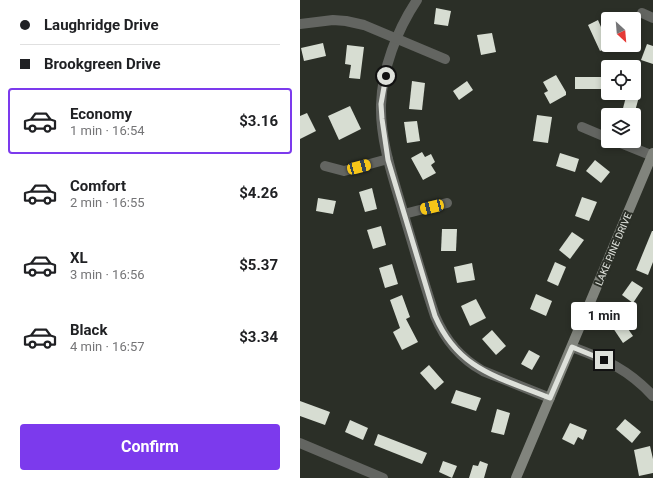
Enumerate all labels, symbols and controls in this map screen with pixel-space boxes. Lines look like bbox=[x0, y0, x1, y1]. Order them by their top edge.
north arrow bbox=[601, 12, 641, 52]
map controls bbox=[601, 12, 641, 148]
text: Laughridge Drive bbox=[44, 16, 159, 34]
text: Brookgreen Drive bbox=[44, 55, 161, 73]
button: locate bbox=[601, 60, 641, 100]
route start bbox=[377, 67, 395, 85]
icon: car bbox=[22, 103, 58, 139]
text: Economy bbox=[70, 105, 132, 123]
button: layers bbox=[601, 108, 641, 148]
text: $3.16 bbox=[239, 112, 278, 130]
text: 1 min · 16:54 bbox=[70, 123, 145, 138]
car bbox=[346, 158, 372, 176]
icon: car bbox=[22, 175, 58, 211]
text: Comfort bbox=[70, 177, 126, 195]
text: $4.26 bbox=[239, 184, 278, 202]
text: 2 min · 16:55 bbox=[70, 195, 145, 210]
car bbox=[419, 198, 445, 216]
street label: LAKE PINE DRIVE bbox=[593, 211, 634, 287]
icon: car bbox=[22, 247, 58, 283]
text: XL bbox=[70, 249, 88, 267]
text: $5.37 bbox=[239, 256, 278, 274]
text: 3 min · 16:56 bbox=[70, 267, 145, 282]
callout: 1 min bbox=[571, 302, 637, 330]
text: 1 min bbox=[588, 308, 620, 323]
icon: car bbox=[22, 319, 58, 355]
text: Black bbox=[70, 321, 107, 339]
text: $3.34 bbox=[239, 328, 278, 346]
text: 4 min · 16:57 bbox=[70, 339, 145, 354]
route end bbox=[595, 351, 613, 369]
button: Confirm bbox=[20, 424, 280, 470]

